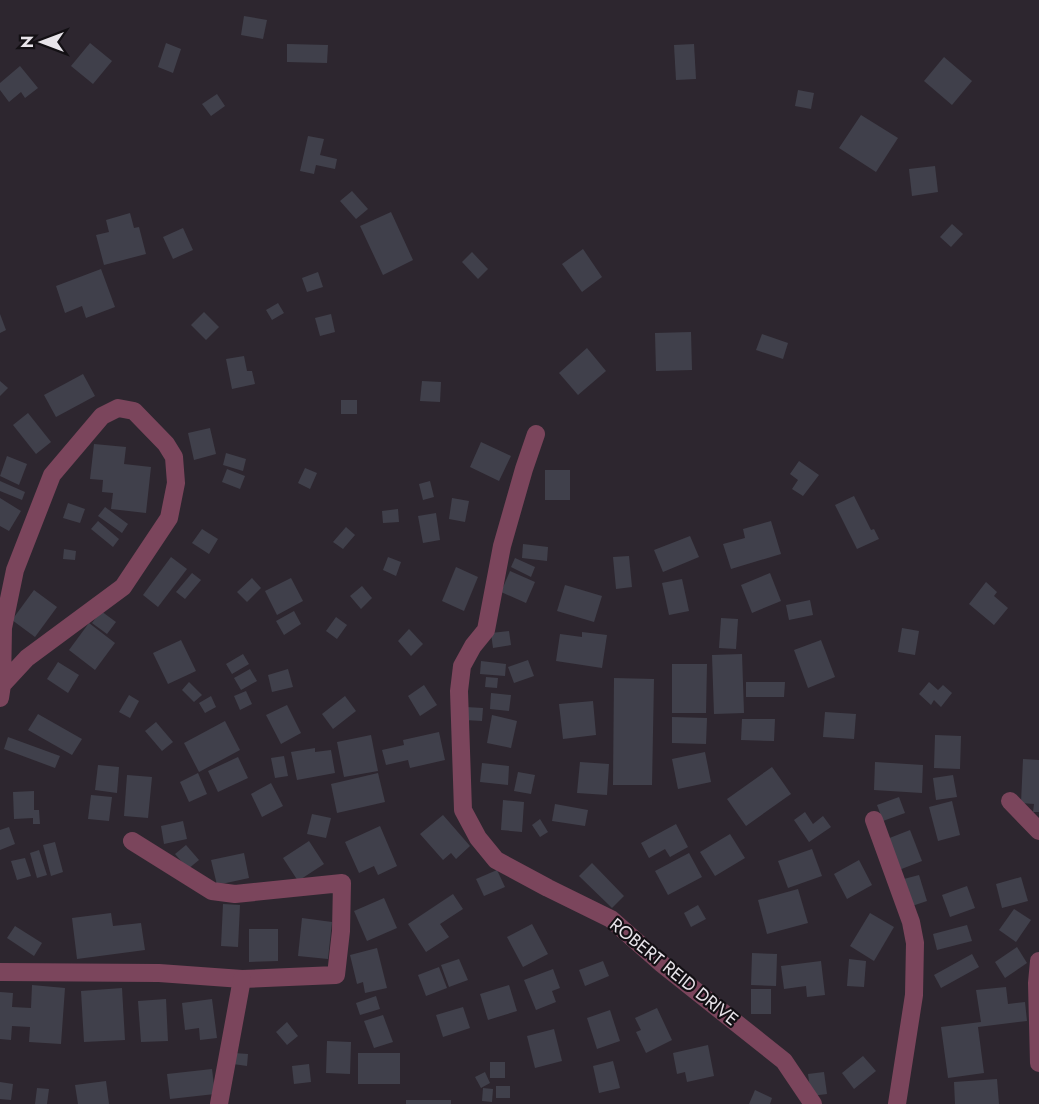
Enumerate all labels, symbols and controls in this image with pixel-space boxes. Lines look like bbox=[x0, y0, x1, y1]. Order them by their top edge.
north arrow bbox=[12, 12, 72, 72]
text: N bbox=[16, 36, 39, 48]
street label: ROBERT REID DRIVE bbox=[604, 912, 744, 1032]

